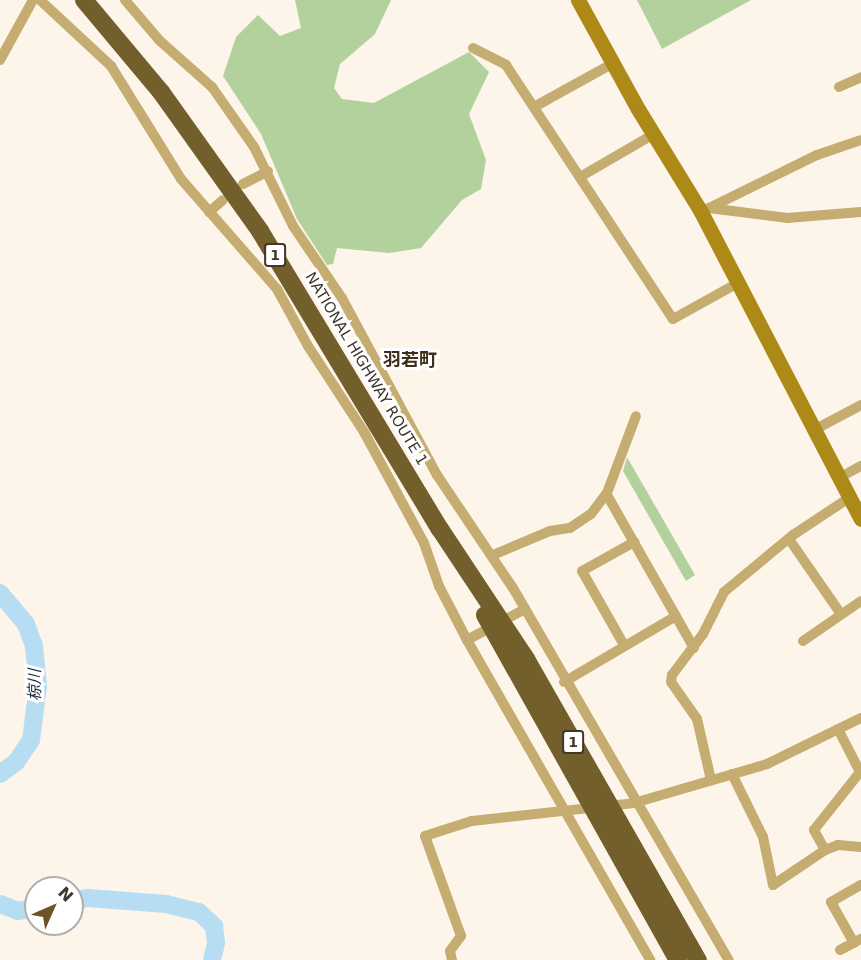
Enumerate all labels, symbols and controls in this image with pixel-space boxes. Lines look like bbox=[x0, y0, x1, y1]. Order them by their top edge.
road number: 1 bbox=[263, 244, 287, 266]
street label: NATIONAL HIGHWAY ROUTE 1 bbox=[301, 269, 431, 469]
district label: 羽若町 bbox=[383, 349, 437, 371]
water label: 椋川 bbox=[25, 669, 45, 701]
road number: 1 bbox=[561, 731, 585, 753]
north arrow bbox=[24, 876, 84, 936]
text: N bbox=[54, 883, 77, 906]

